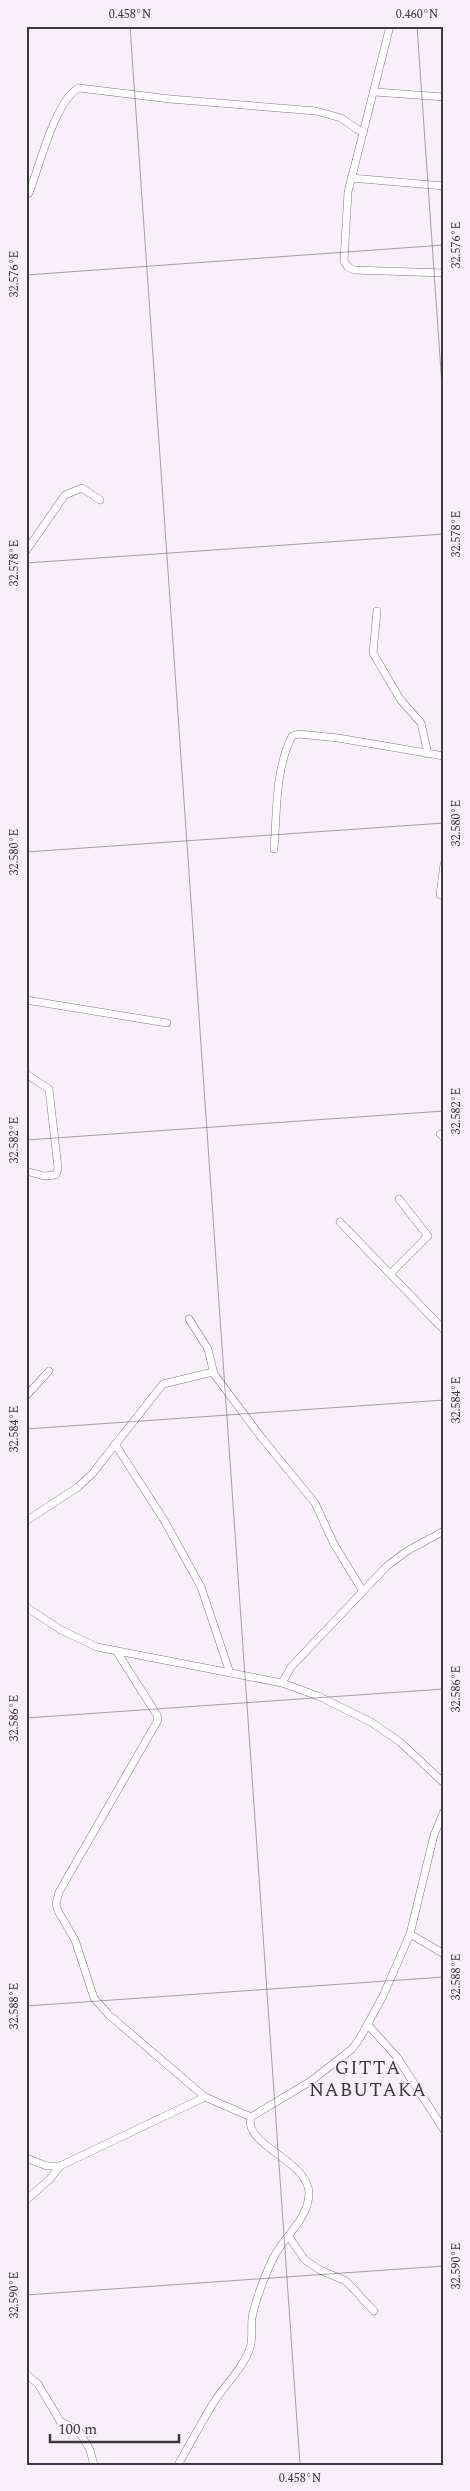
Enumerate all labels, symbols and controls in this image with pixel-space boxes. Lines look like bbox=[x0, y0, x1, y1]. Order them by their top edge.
text: 0.458°N bbox=[109, 5, 151, 24]
text: 0.460°N bbox=[396, 5, 438, 24]
text: 32.576°E bbox=[447, 222, 466, 268]
text: 32.576°E bbox=[5, 251, 24, 297]
text: 32.578°E bbox=[447, 511, 466, 557]
text: 32.578°E bbox=[5, 540, 24, 586]
text: 32.580°E bbox=[447, 800, 466, 846]
text: 32.580°E bbox=[5, 829, 24, 875]
text: 32.582°E bbox=[447, 1088, 466, 1134]
text: 32.582°E bbox=[5, 1117, 24, 1163]
text: 32.584°E bbox=[447, 1377, 466, 1423]
text: 32.584°E bbox=[5, 1406, 24, 1452]
text: 32.586°E bbox=[447, 1666, 466, 1712]
text: 32.586°E bbox=[5, 1695, 24, 1741]
text: 32.588°E bbox=[447, 1954, 466, 2000]
text: 32.588°E bbox=[5, 1983, 24, 2029]
district label: GITTA NABUTAKA bbox=[309, 2054, 427, 2105]
text: 32.590°E bbox=[447, 2243, 466, 2289]
text: 32.590°E bbox=[5, 2272, 24, 2318]
scale bar bbox=[50, 2411, 179, 2443]
text: 100 m bbox=[58, 2418, 97, 2441]
text: 0.458°N bbox=[279, 2469, 321, 2488]

